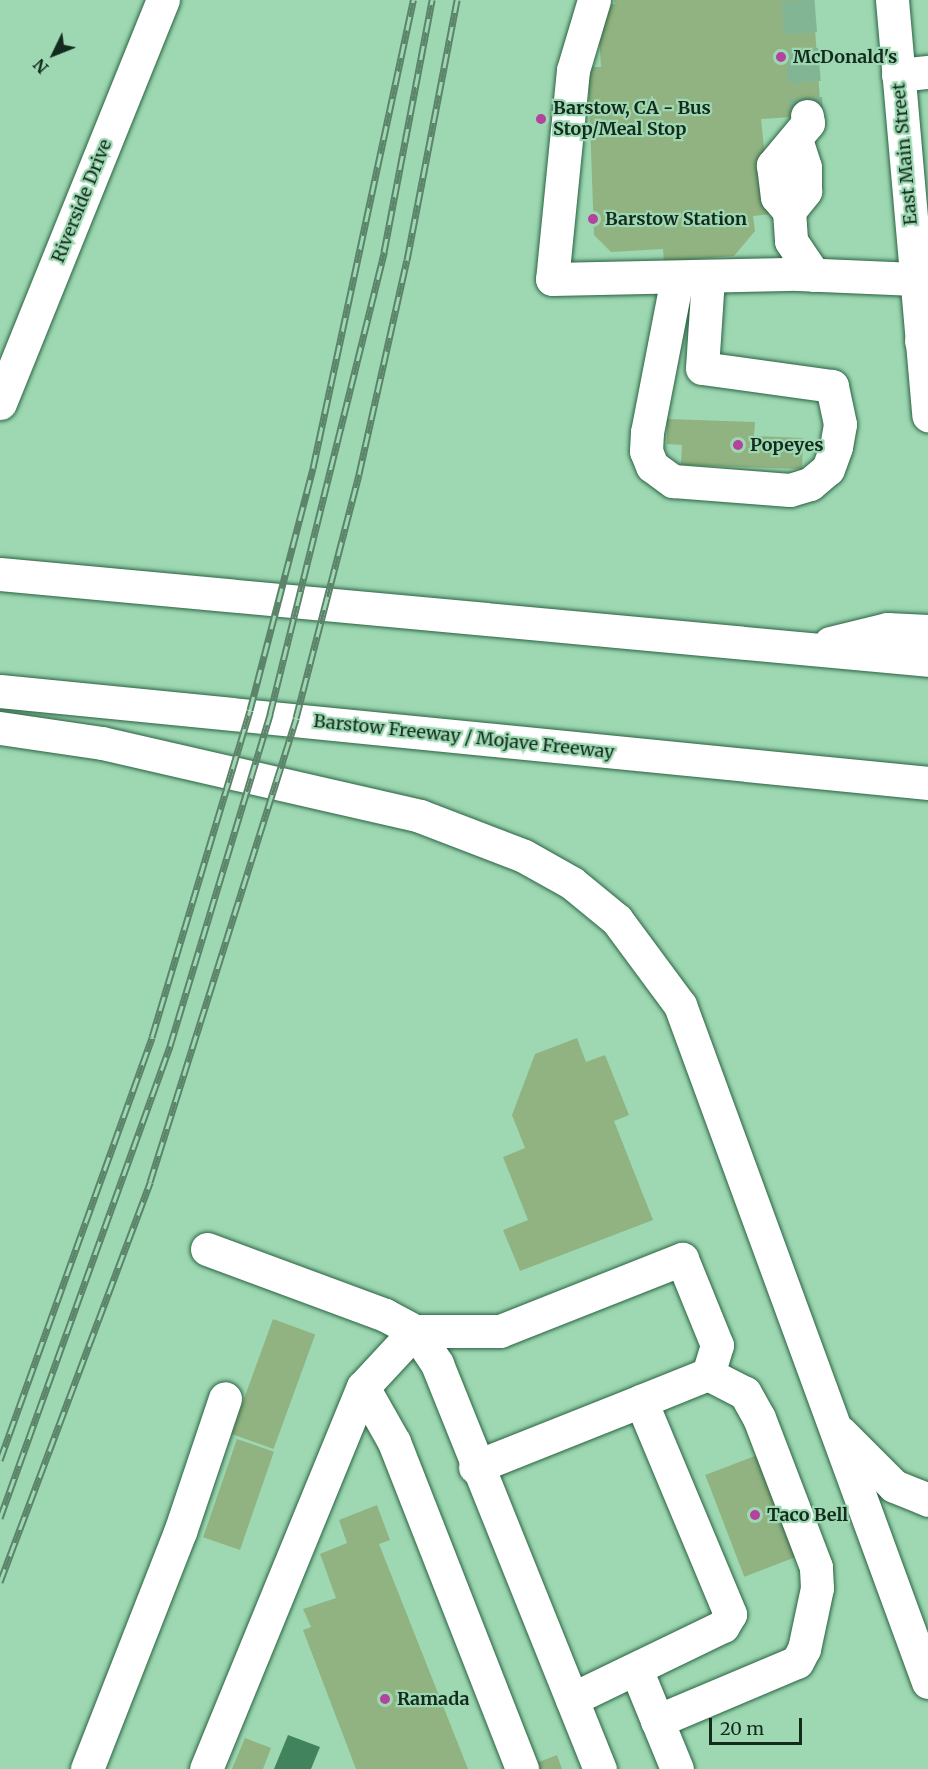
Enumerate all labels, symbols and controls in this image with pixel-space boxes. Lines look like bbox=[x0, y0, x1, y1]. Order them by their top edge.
north arrow bbox=[24, 24, 84, 84]
place label: McDonald's bbox=[793, 46, 897, 68]
marker: McDonald's bbox=[774, 50, 788, 64]
text: N bbox=[29, 55, 52, 78]
street label: East Main Street bbox=[888, 82, 922, 226]
place label: Barstow, CA - Bus Stop/Meal Stop bbox=[553, 98, 711, 140]
marker: Barstow, CA - Bus Stop/Meal Stop bbox=[534, 112, 548, 126]
street label: Riverside Drive bbox=[47, 136, 117, 266]
place label: Barstow Station bbox=[605, 208, 747, 230]
marker: Barstow Station bbox=[586, 212, 600, 226]
place label: Popeyes bbox=[750, 434, 823, 456]
marker: Popeyes bbox=[731, 438, 745, 452]
street label: Barstow Freeway / Mojave Freeway bbox=[312, 710, 616, 764]
place label: Taco Bell bbox=[767, 1504, 848, 1526]
marker: Taco Bell bbox=[748, 1508, 762, 1522]
place label: Ramada bbox=[397, 1688, 469, 1710]
marker: Ramada bbox=[378, 1692, 392, 1706]
scale bar bbox=[712, 1706, 805, 1744]
text: 20 m bbox=[720, 1717, 764, 1740]

